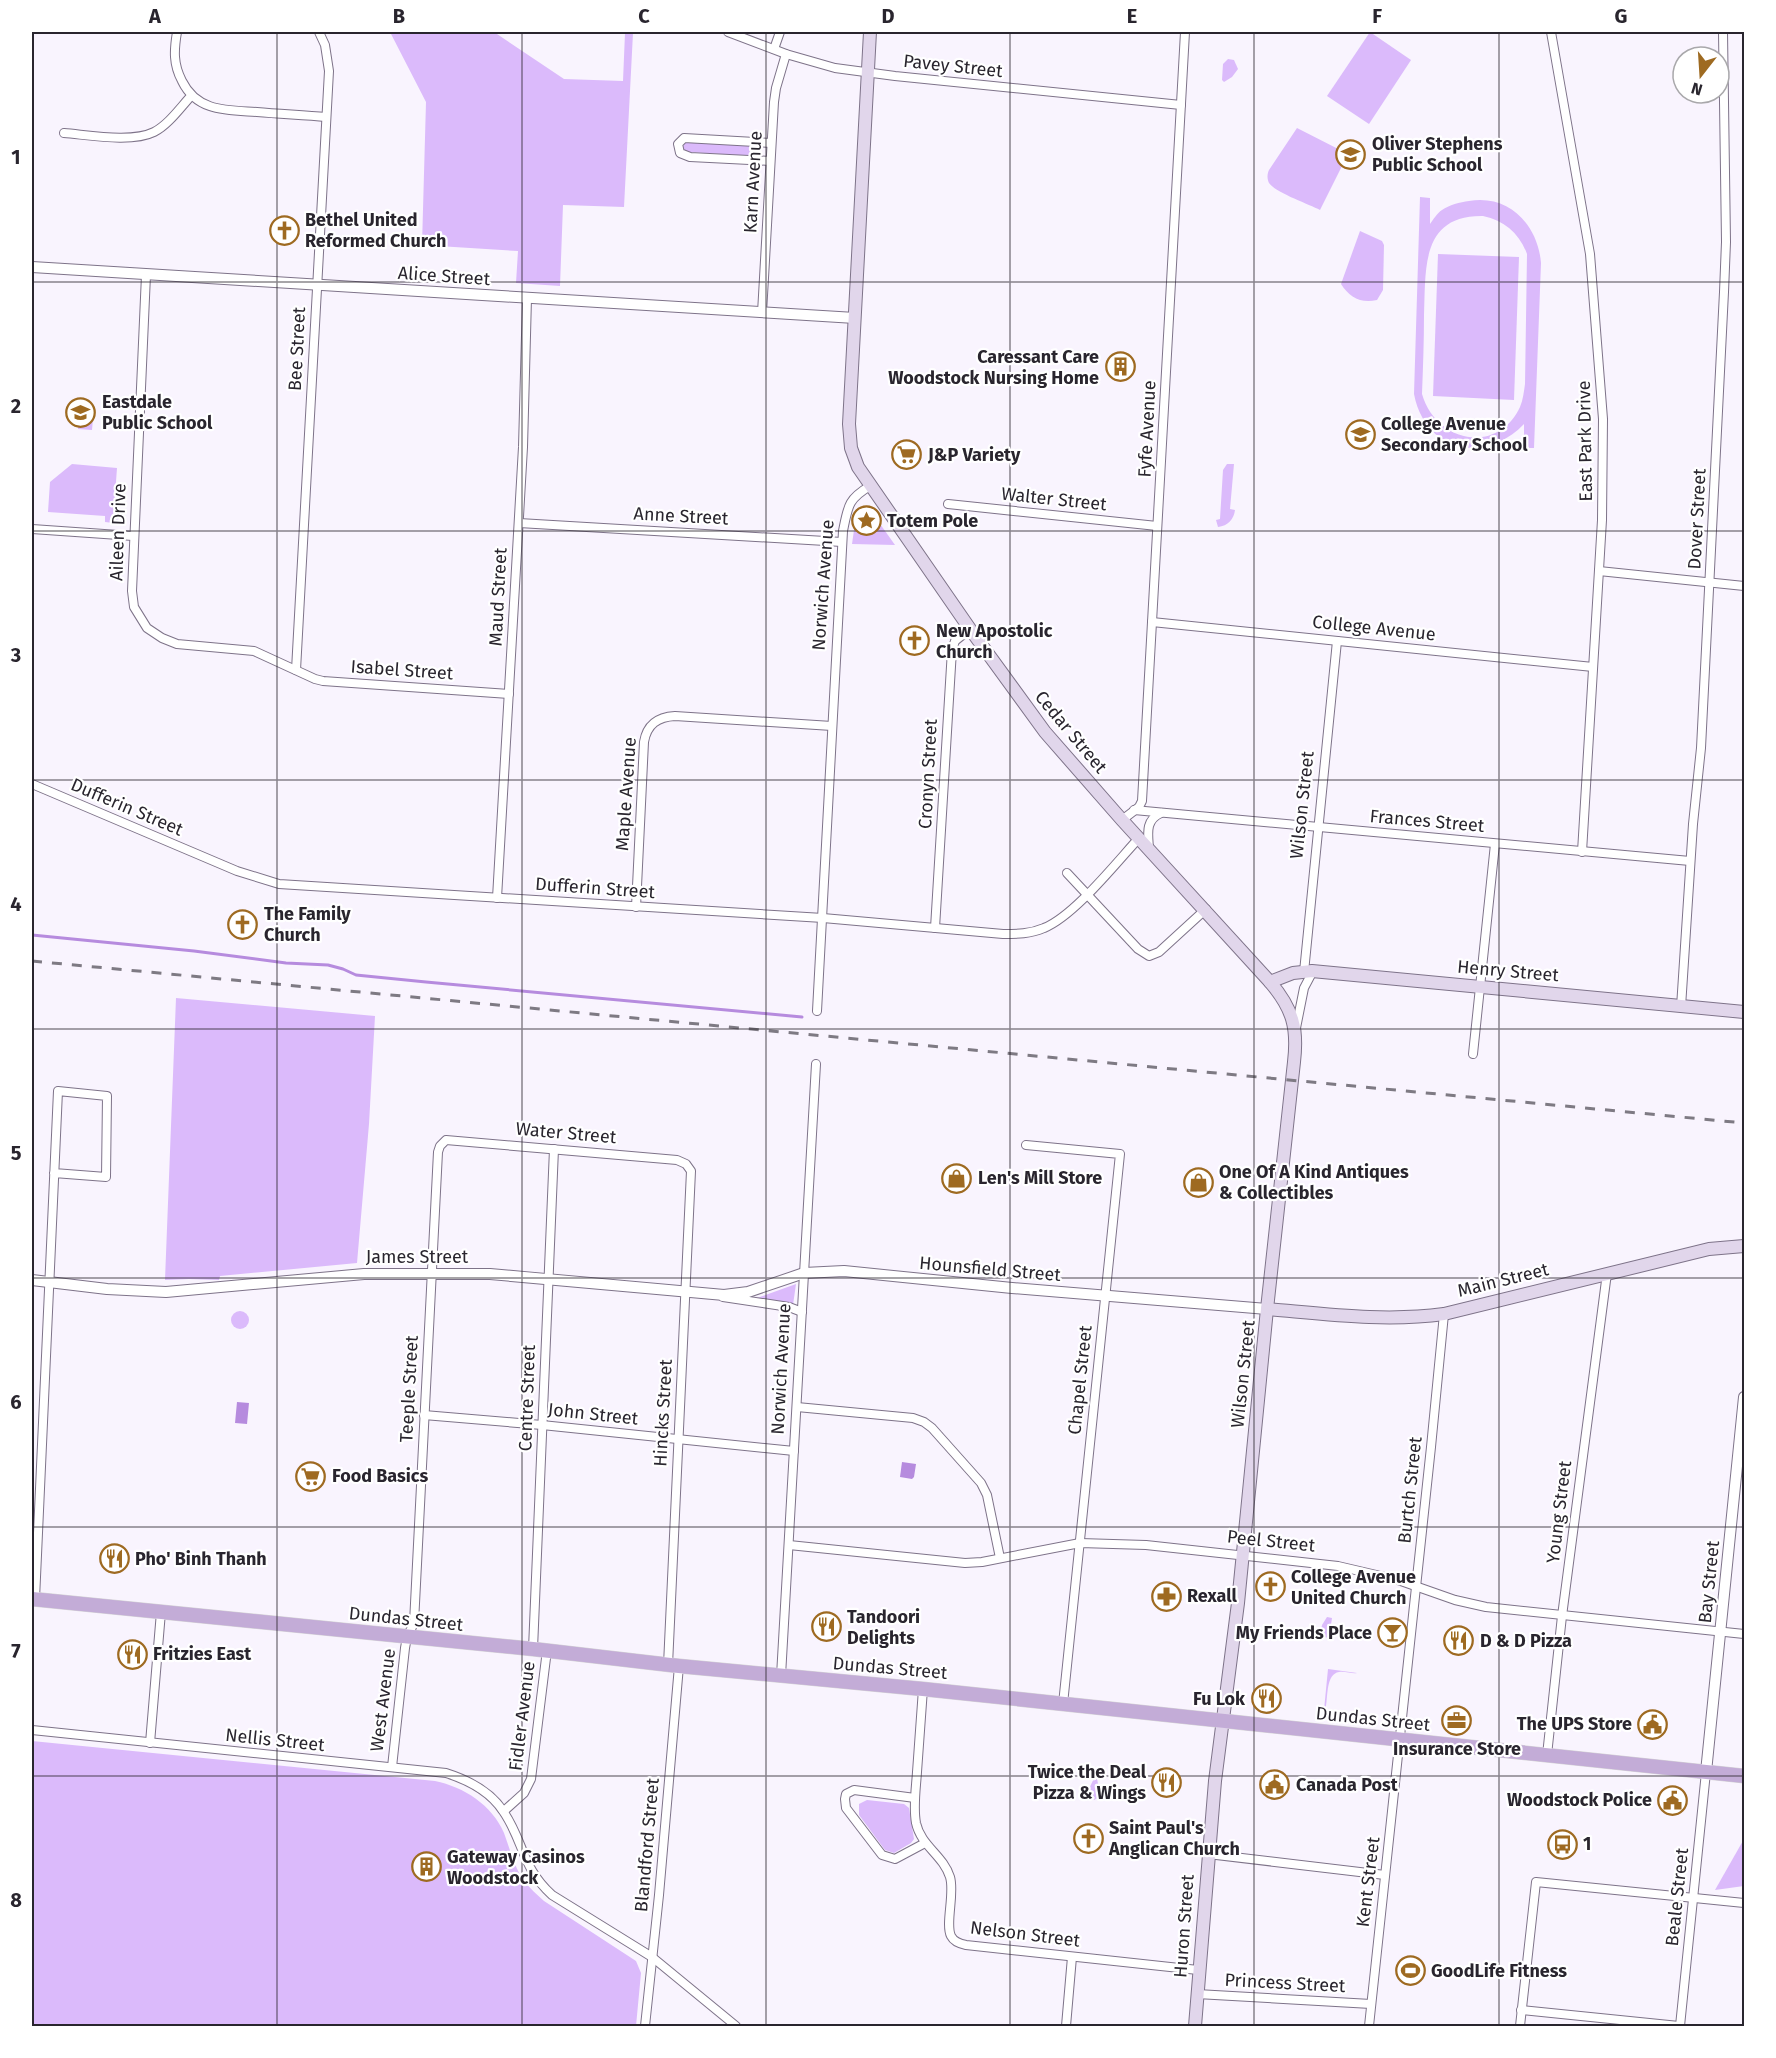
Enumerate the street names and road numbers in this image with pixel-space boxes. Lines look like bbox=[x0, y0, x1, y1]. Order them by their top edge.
street label: Pavey Street bbox=[902, 50, 1004, 82]
street label: Karn Avenue bbox=[739, 130, 767, 234]
street label: Alice Street bbox=[397, 262, 491, 290]
street label: Bee Street bbox=[284, 306, 310, 392]
street label: Fyfe Avenue bbox=[1133, 380, 1161, 478]
street label: East Park Drive bbox=[1573, 380, 1597, 502]
street label: Dover Street bbox=[1683, 467, 1711, 570]
street label: Aileen Drive bbox=[105, 483, 131, 581]
street label: Walter Street bbox=[1000, 483, 1108, 516]
street label: Anne Street bbox=[633, 503, 729, 529]
street label: Norwich Avenue bbox=[807, 519, 839, 651]
street label: Maud Street bbox=[484, 547, 512, 647]
street label: College Avenue bbox=[1311, 611, 1437, 645]
street label: Isabel Street bbox=[350, 655, 454, 685]
street label: Cedar Street bbox=[1030, 686, 1112, 778]
street label: Cronyn Street bbox=[914, 718, 942, 830]
street label: Maple Avenue bbox=[611, 736, 641, 852]
street label: Wilson Street bbox=[1285, 750, 1319, 860]
street label: Dufferin Street bbox=[68, 773, 187, 841]
street label: Frances Street bbox=[1369, 805, 1486, 837]
street label: Dufferin Street bbox=[534, 873, 656, 903]
street label: Henry Street bbox=[1456, 956, 1560, 986]
street label: Water Street bbox=[515, 1118, 618, 1148]
street label: James Street bbox=[366, 1246, 469, 1268]
street label: Hounsfield Street bbox=[918, 1252, 1062, 1286]
street label: Main Street bbox=[1455, 1258, 1551, 1302]
street label: Norwich Avenue bbox=[767, 1303, 795, 1435]
street label: Wilson Street bbox=[1226, 1319, 1260, 1429]
street label: Chapel Street bbox=[1063, 1324, 1097, 1436]
street label: Teeple Street bbox=[395, 1334, 423, 1443]
street label: Centre Street bbox=[514, 1344, 540, 1452]
street label: Hincks Street bbox=[649, 1358, 677, 1467]
street label: John Street bbox=[547, 1398, 640, 1430]
street label: Burtch Street bbox=[1393, 1435, 1427, 1545]
street label: Young Street bbox=[1542, 1459, 1576, 1565]
street label: Peel Street bbox=[1226, 1525, 1317, 1557]
street label: Bay Street bbox=[1694, 1539, 1724, 1624]
street label: Dundas Street bbox=[348, 1602, 465, 1636]
street label: West Avenue bbox=[366, 1647, 400, 1753]
street label: Dundas Street bbox=[832, 1652, 949, 1684]
street label: Fidler Avenue bbox=[504, 1660, 540, 1772]
street label: Dundas Street bbox=[1315, 1702, 1432, 1736]
street label: Nellis Street bbox=[224, 1724, 326, 1756]
street label: Blandford Street bbox=[630, 1777, 664, 1913]
street label: Kent Street bbox=[1352, 1835, 1385, 1928]
street label: Beale Street bbox=[1661, 1846, 1693, 1947]
street label: Huron Street bbox=[1169, 1873, 1199, 1979]
street label: Nelson Street bbox=[969, 1916, 1082, 1952]
street label: Princess Street bbox=[1224, 1969, 1346, 1997]

